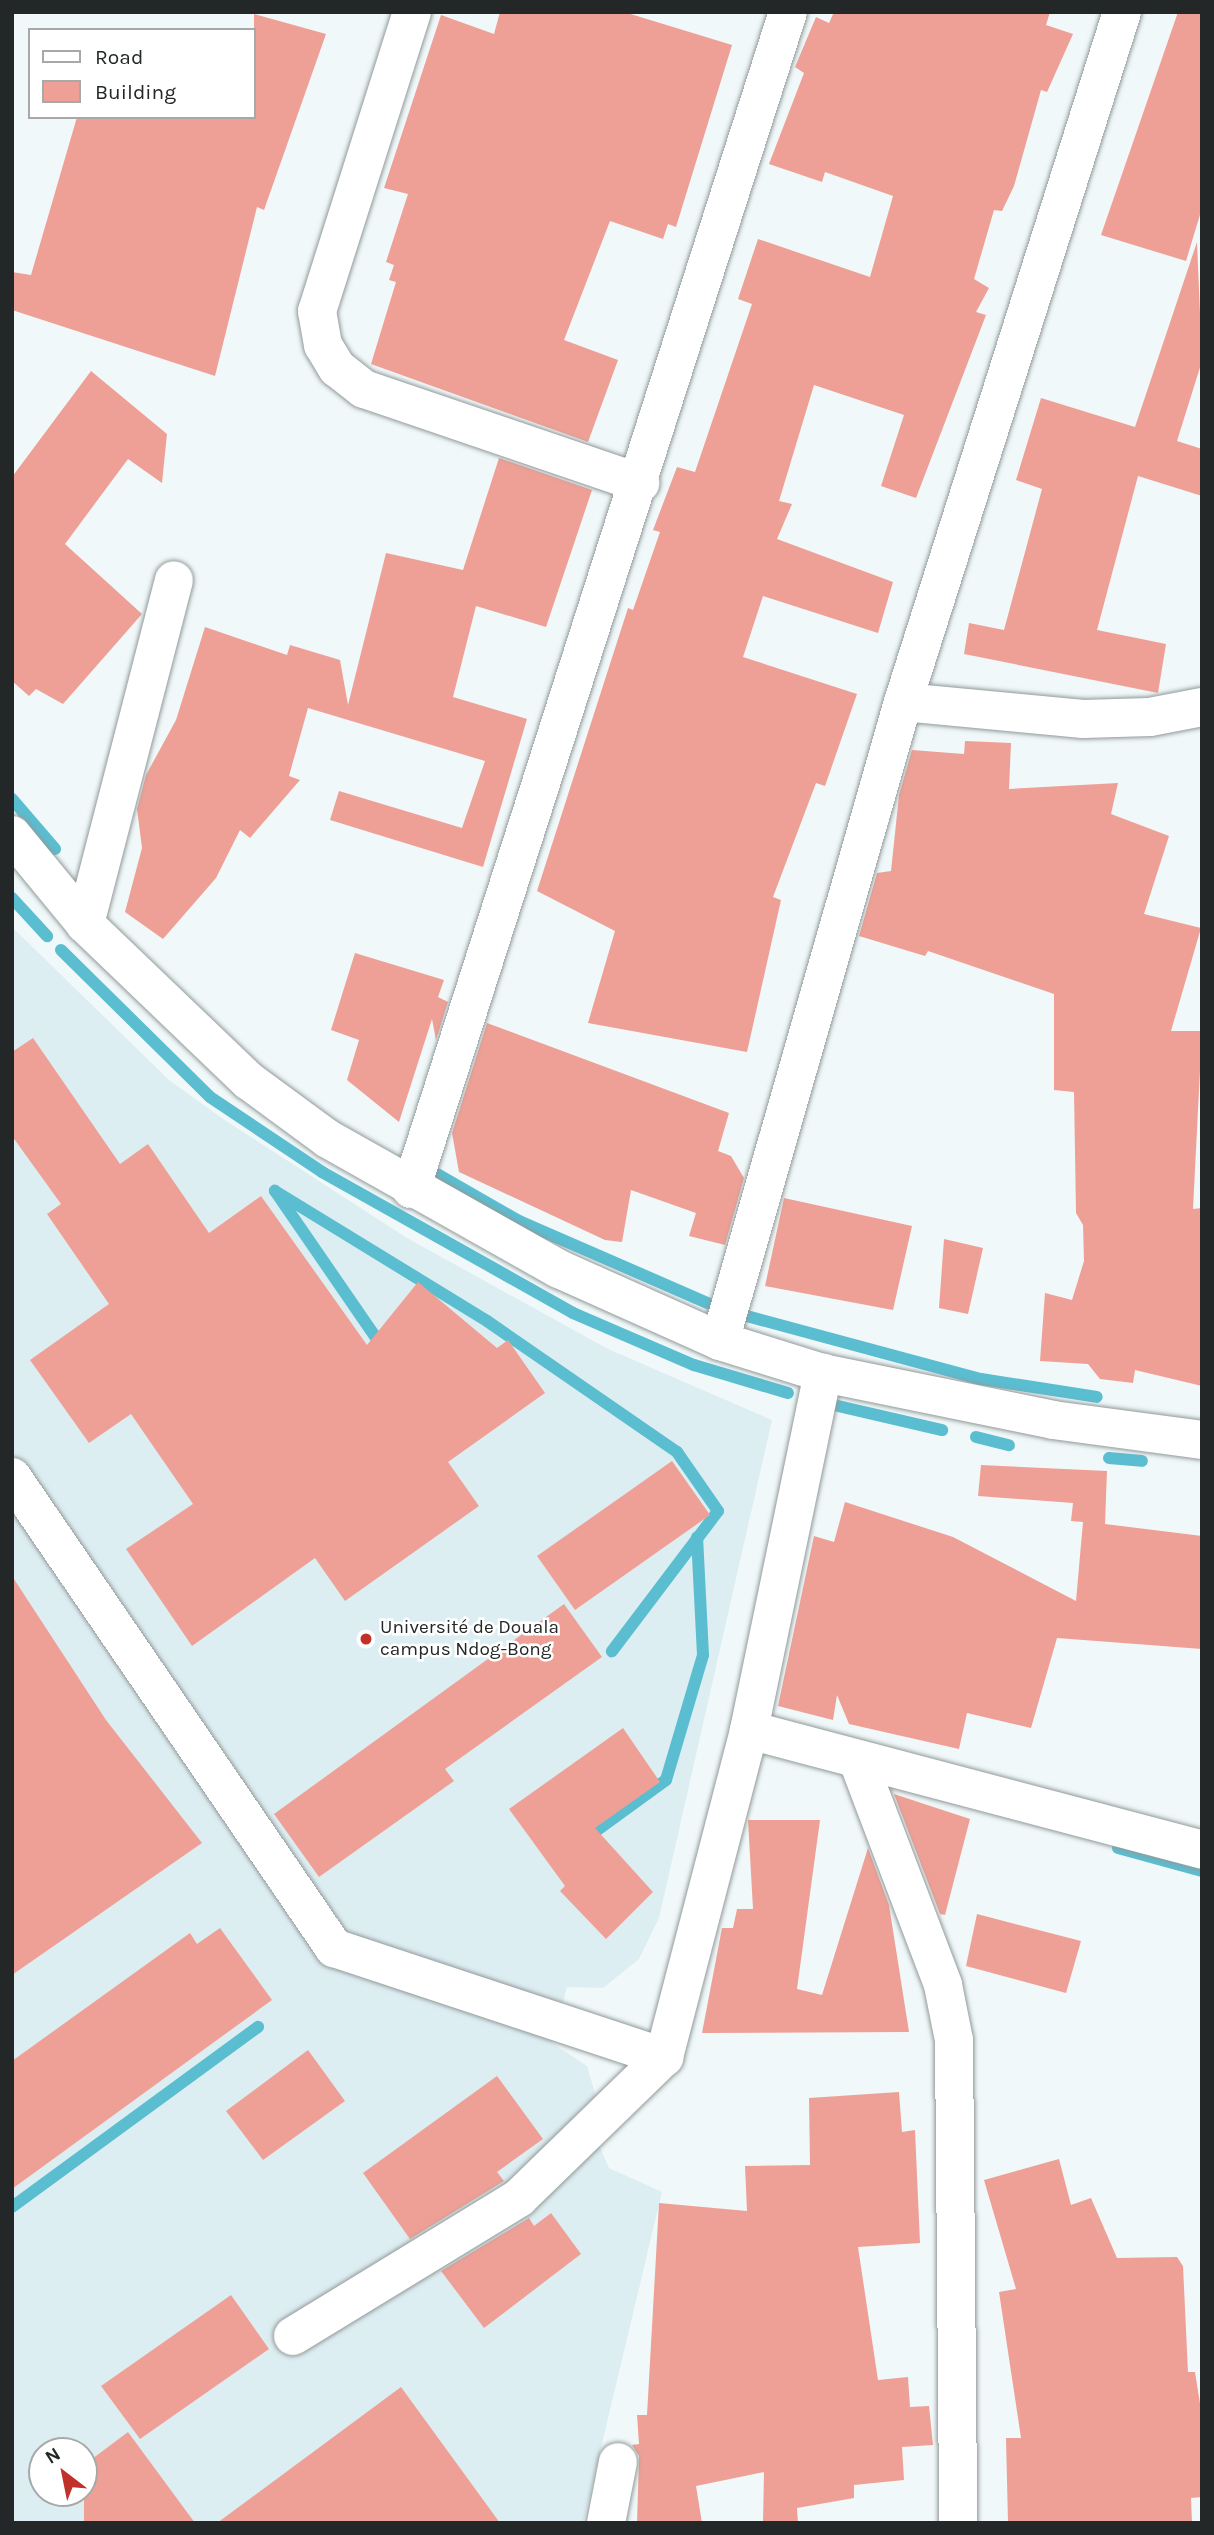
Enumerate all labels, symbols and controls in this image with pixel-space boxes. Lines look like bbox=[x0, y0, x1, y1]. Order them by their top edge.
legend bbox=[28, 28, 256, 119]
text: Road bbox=[95, 45, 143, 69]
text: Building bbox=[95, 80, 176, 104]
place label: Université de Douala campus Ndog-Bong bbox=[380, 1617, 559, 1661]
marker: Université de Douala campus Ndog-Bong bbox=[358, 1631, 374, 1647]
north arrow bbox=[28, 2437, 98, 2507]
text: N bbox=[41, 2443, 65, 2469]

